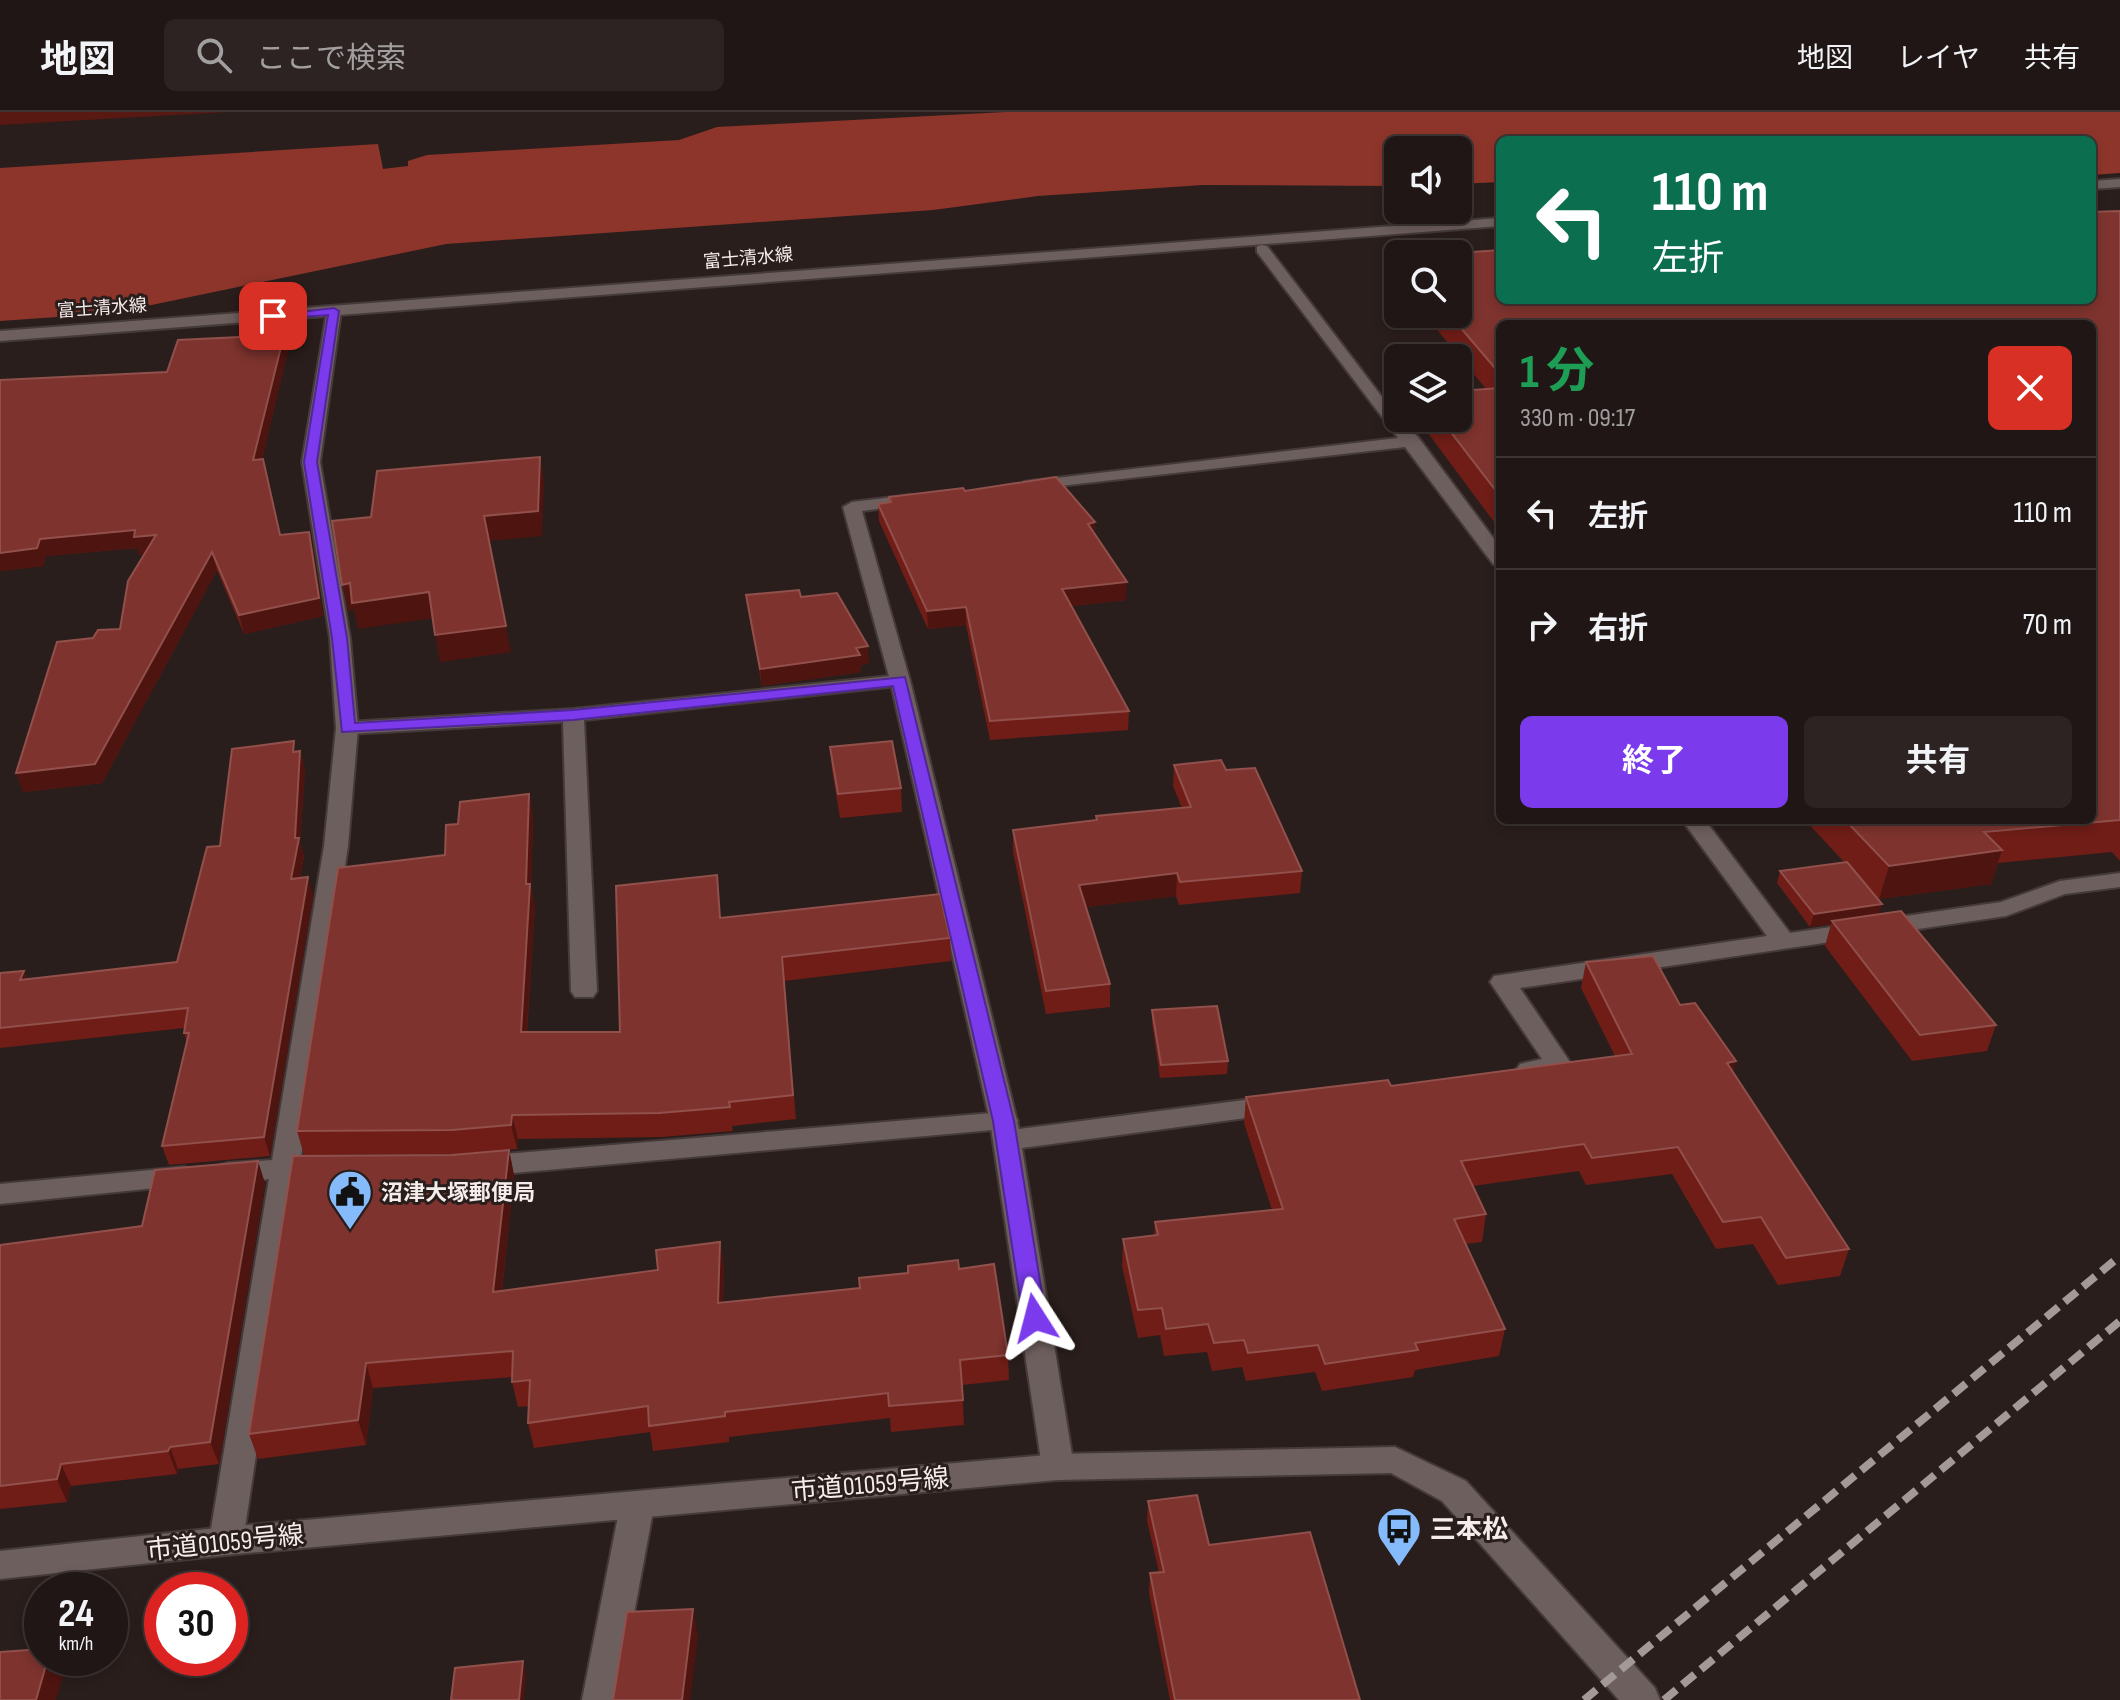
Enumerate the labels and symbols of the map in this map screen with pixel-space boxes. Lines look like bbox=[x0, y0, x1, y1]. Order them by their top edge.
street label: 富士清水線 bbox=[702, 244, 794, 273]
pin bbox=[239, 282, 307, 350]
street label: 富士清水線 bbox=[56, 295, 148, 322]
public building icon: 沼津大塚郵便局 bbox=[326, 1168, 374, 1231]
place label: 沼津大塚郵便局 bbox=[381, 1180, 535, 1207]
position arrow bbox=[993, 1276, 1077, 1360]
street label: 市道01059号線 bbox=[790, 1463, 950, 1508]
bus stop icon: 三本松 bbox=[1375, 1505, 1423, 1568]
place label: 三本松 bbox=[1430, 1515, 1508, 1546]
street label: 市道01059号線 bbox=[145, 1520, 305, 1567]
speed limit sign: 30 bbox=[144, 1572, 248, 1676]

